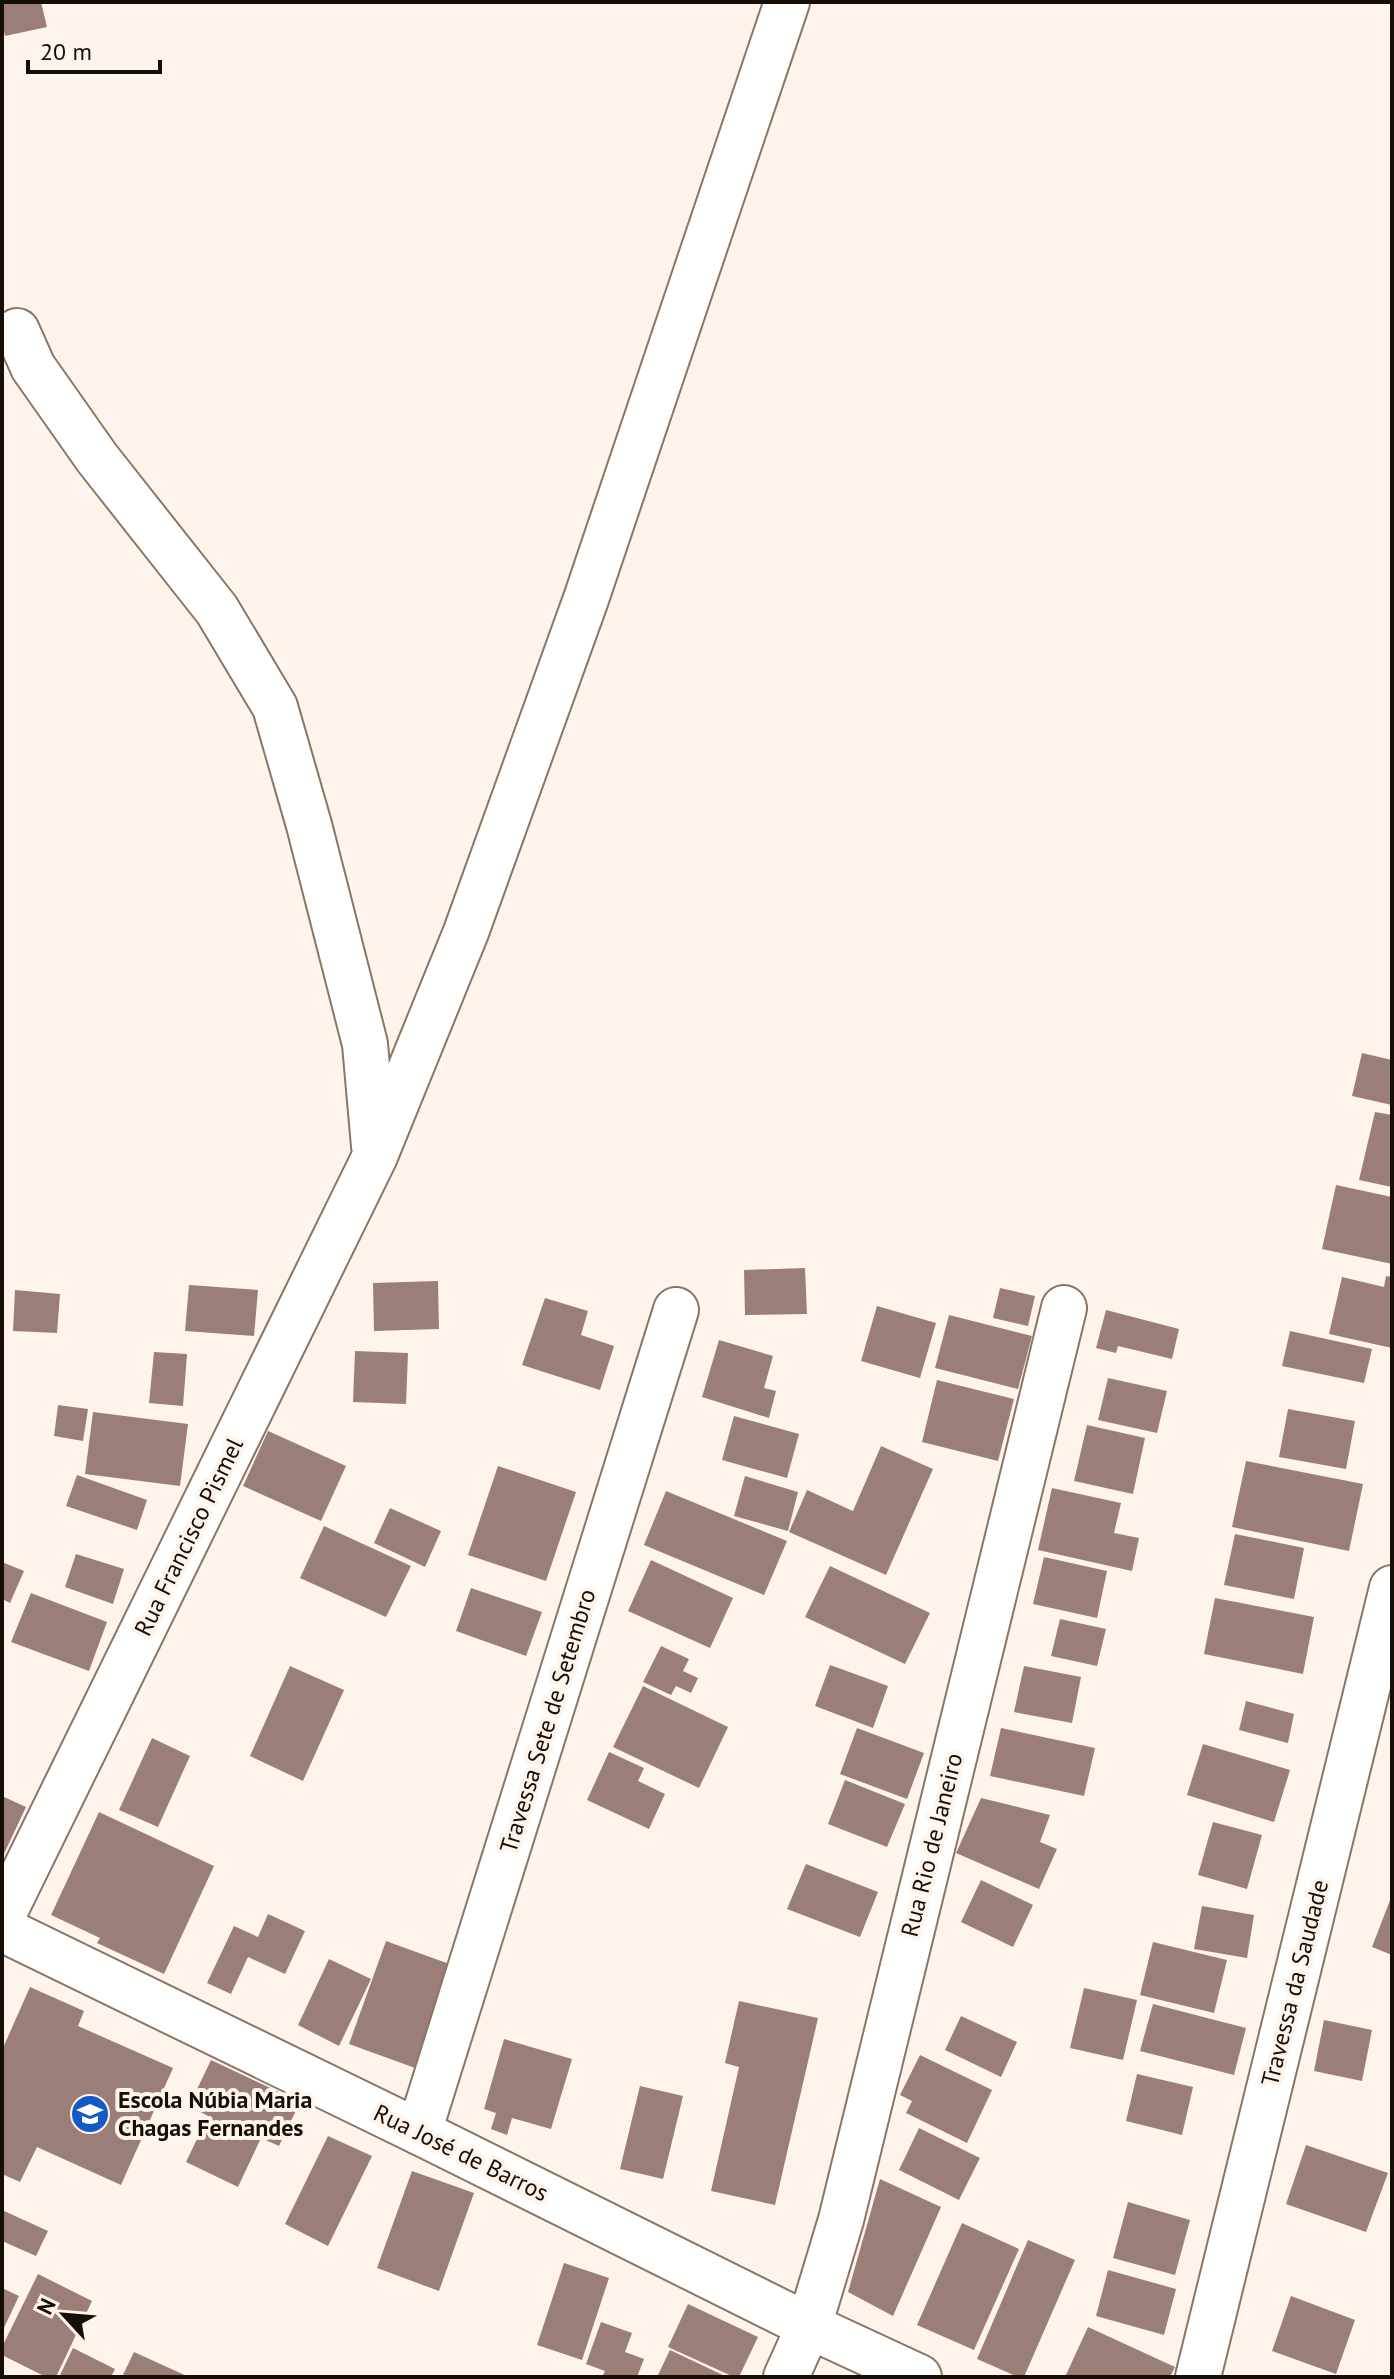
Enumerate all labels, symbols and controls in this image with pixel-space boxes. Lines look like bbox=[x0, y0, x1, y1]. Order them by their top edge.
scale bar bbox=[28, 24, 160, 74]
text: 20 m bbox=[40, 36, 92, 67]
street label: Rua Francisco Pismel bbox=[127, 1433, 250, 1641]
street label: Travessa Sete de Setembro bbox=[493, 1585, 602, 1857]
street label: Rua Rio de Janeiro bbox=[894, 1750, 969, 1940]
street label: Travessa da Saudade bbox=[1254, 1876, 1335, 2089]
place label: Escola Núbia Maria Chagas Fernandes bbox=[118, 2084, 312, 2143]
school or university icon: Escola Núbia Maria Chagas Fernandes bbox=[69, 2093, 111, 2135]
street label: Rua José de Barros bbox=[369, 2097, 554, 2208]
north arrow bbox=[24, 2275, 104, 2355]
text: N bbox=[30, 2294, 62, 2319]

